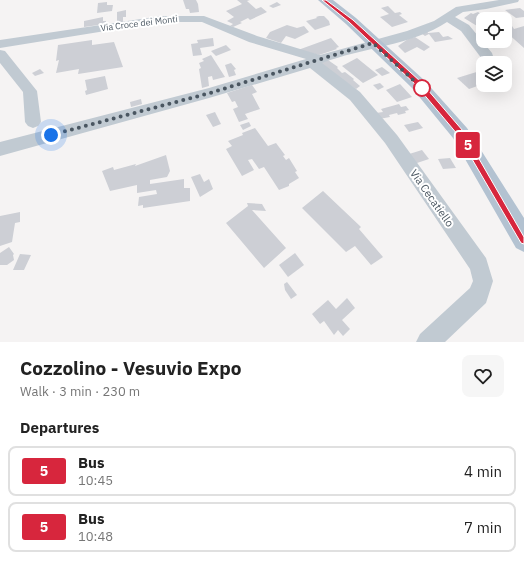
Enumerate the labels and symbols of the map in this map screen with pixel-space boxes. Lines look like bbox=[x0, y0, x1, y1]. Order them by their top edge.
street label: Via Croce dei Monti bbox=[100, 13, 178, 33]
unlabelled marker bbox=[413, 79, 431, 97]
your location bbox=[41, 125, 61, 145]
line badge: 5 bbox=[455, 132, 481, 158]
street label: Via Cecatiello bbox=[407, 167, 457, 229]

